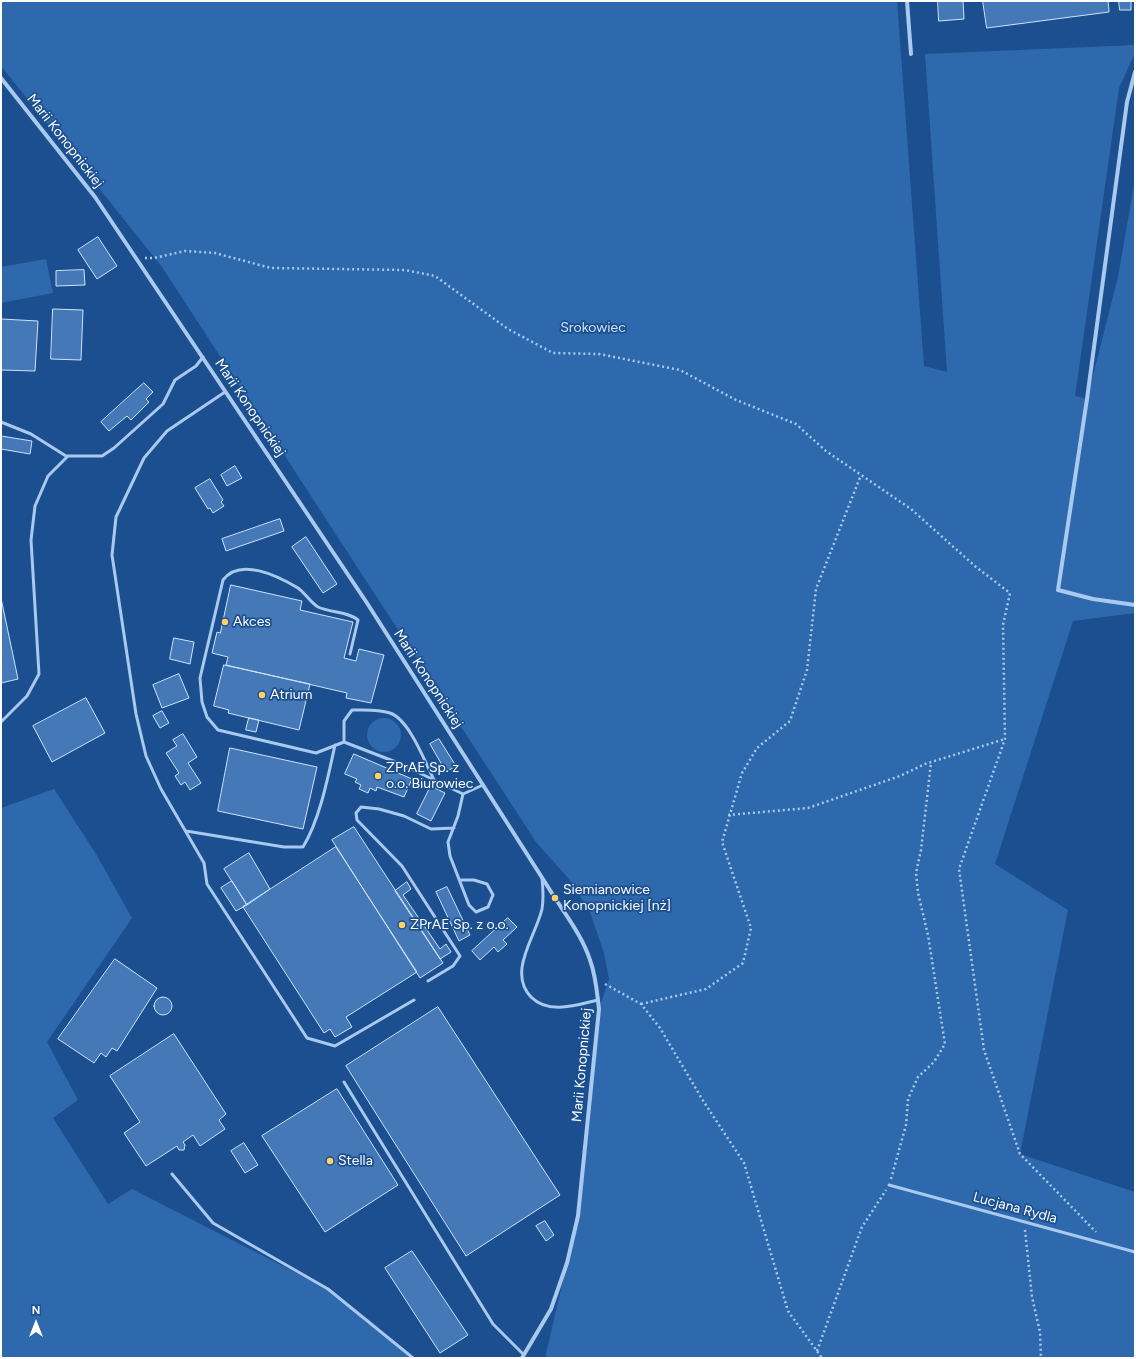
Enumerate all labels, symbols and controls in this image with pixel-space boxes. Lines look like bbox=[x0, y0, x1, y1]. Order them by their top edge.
street label: Marii Konopnickiej bbox=[23, 91, 107, 191]
park label: Srokowiec bbox=[560, 320, 626, 336]
street label: Marii Konopnickiej bbox=[211, 356, 289, 460]
place label: Akces bbox=[233, 614, 271, 630]
marker: Akces bbox=[220, 617, 230, 627]
street label: Marii Konopnickiej bbox=[390, 626, 466, 732]
place label: Atrium bbox=[270, 687, 312, 703]
marker: Atrium bbox=[257, 690, 267, 700]
place label: ZPrAE Sp. z o.o. Biurowiec bbox=[386, 760, 473, 792]
marker: ZPrAE Sp. z o.o. Biurowiec bbox=[373, 771, 383, 781]
place label: Siemianowice Konopnickiej [nż] bbox=[563, 882, 671, 914]
marker: Siemianowice Konopnickiej [nż] bbox=[550, 893, 560, 903]
place label: ZPrAE Sp. z o.o. bbox=[410, 917, 509, 933]
marker: ZPrAE Sp. z o.o. bbox=[397, 920, 407, 930]
street label: Marii Konopnickiej bbox=[569, 1007, 595, 1123]
place label: Stella bbox=[338, 1153, 373, 1169]
marker: Stella bbox=[325, 1156, 335, 1166]
street label: Lucjana Rydla bbox=[971, 1189, 1059, 1227]
north arrow bbox=[16, 1303, 56, 1343]
text: N bbox=[32, 1304, 40, 1317]

